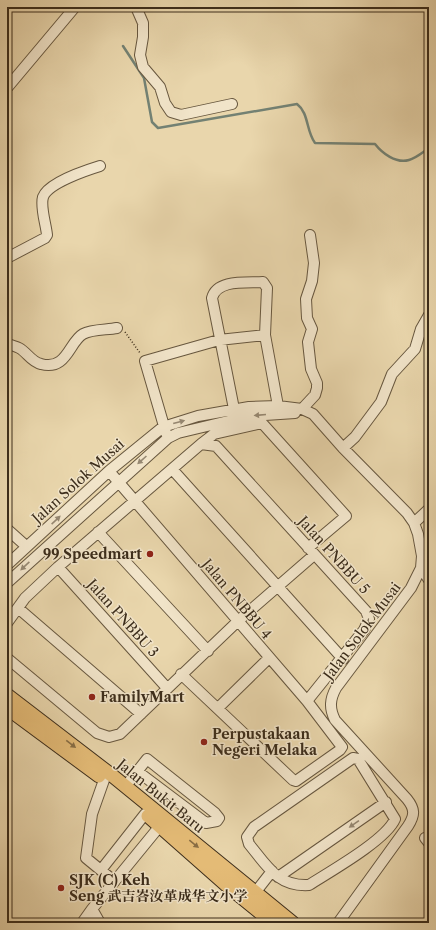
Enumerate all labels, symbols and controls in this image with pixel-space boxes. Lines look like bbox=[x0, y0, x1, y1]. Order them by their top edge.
one-way arrow bbox=[254, 411, 267, 418]
one-way arrow bbox=[172, 418, 185, 424]
street label: Jalan Solok Musai bbox=[27, 435, 128, 528]
one-way arrow bbox=[136, 455, 147, 464]
street label: Jalan PNBBU 5 bbox=[293, 511, 374, 598]
one-way arrow bbox=[51, 515, 62, 524]
place label: 99 Speedmart bbox=[43, 545, 142, 563]
marker: 99 Speedmart bbox=[145, 549, 155, 559]
street label: Jalan PNBBU 4 bbox=[197, 554, 276, 643]
one-way arrow bbox=[20, 561, 30, 571]
street label: Jalan PNBBU 3 bbox=[82, 574, 163, 661]
street label: Jalan Solok Musai bbox=[318, 579, 405, 685]
place label: FamilyMart bbox=[100, 688, 185, 706]
marker: FamilyMart bbox=[87, 692, 97, 702]
place label: Perpustakaan Negeri Melaka bbox=[212, 725, 318, 759]
marker: Perpustakaan Negeri Melaka bbox=[199, 737, 209, 747]
one-way arrow bbox=[66, 740, 77, 748]
street label: Jalan Bukit Baru bbox=[112, 754, 209, 837]
one-way arrow bbox=[349, 820, 359, 828]
one-way arrow bbox=[189, 839, 199, 848]
place label: SJK (C) Keh Seng 武吉峇汝革成华文小学 bbox=[69, 871, 248, 905]
marker: SJK (C) Keh Seng 武吉峇汝革成华文小学 bbox=[56, 883, 66, 893]

